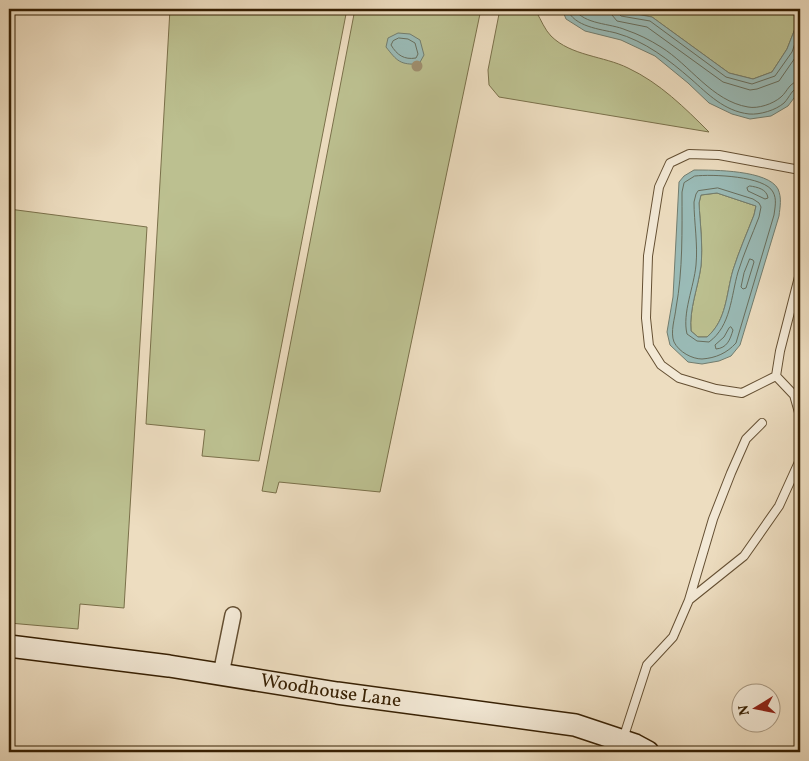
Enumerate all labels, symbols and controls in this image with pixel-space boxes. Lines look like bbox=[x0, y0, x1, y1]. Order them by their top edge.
street label: Woodhouse Lane bbox=[258, 668, 403, 714]
north arrow bbox=[732, 684, 782, 734]
text: N bbox=[734, 703, 755, 717]

